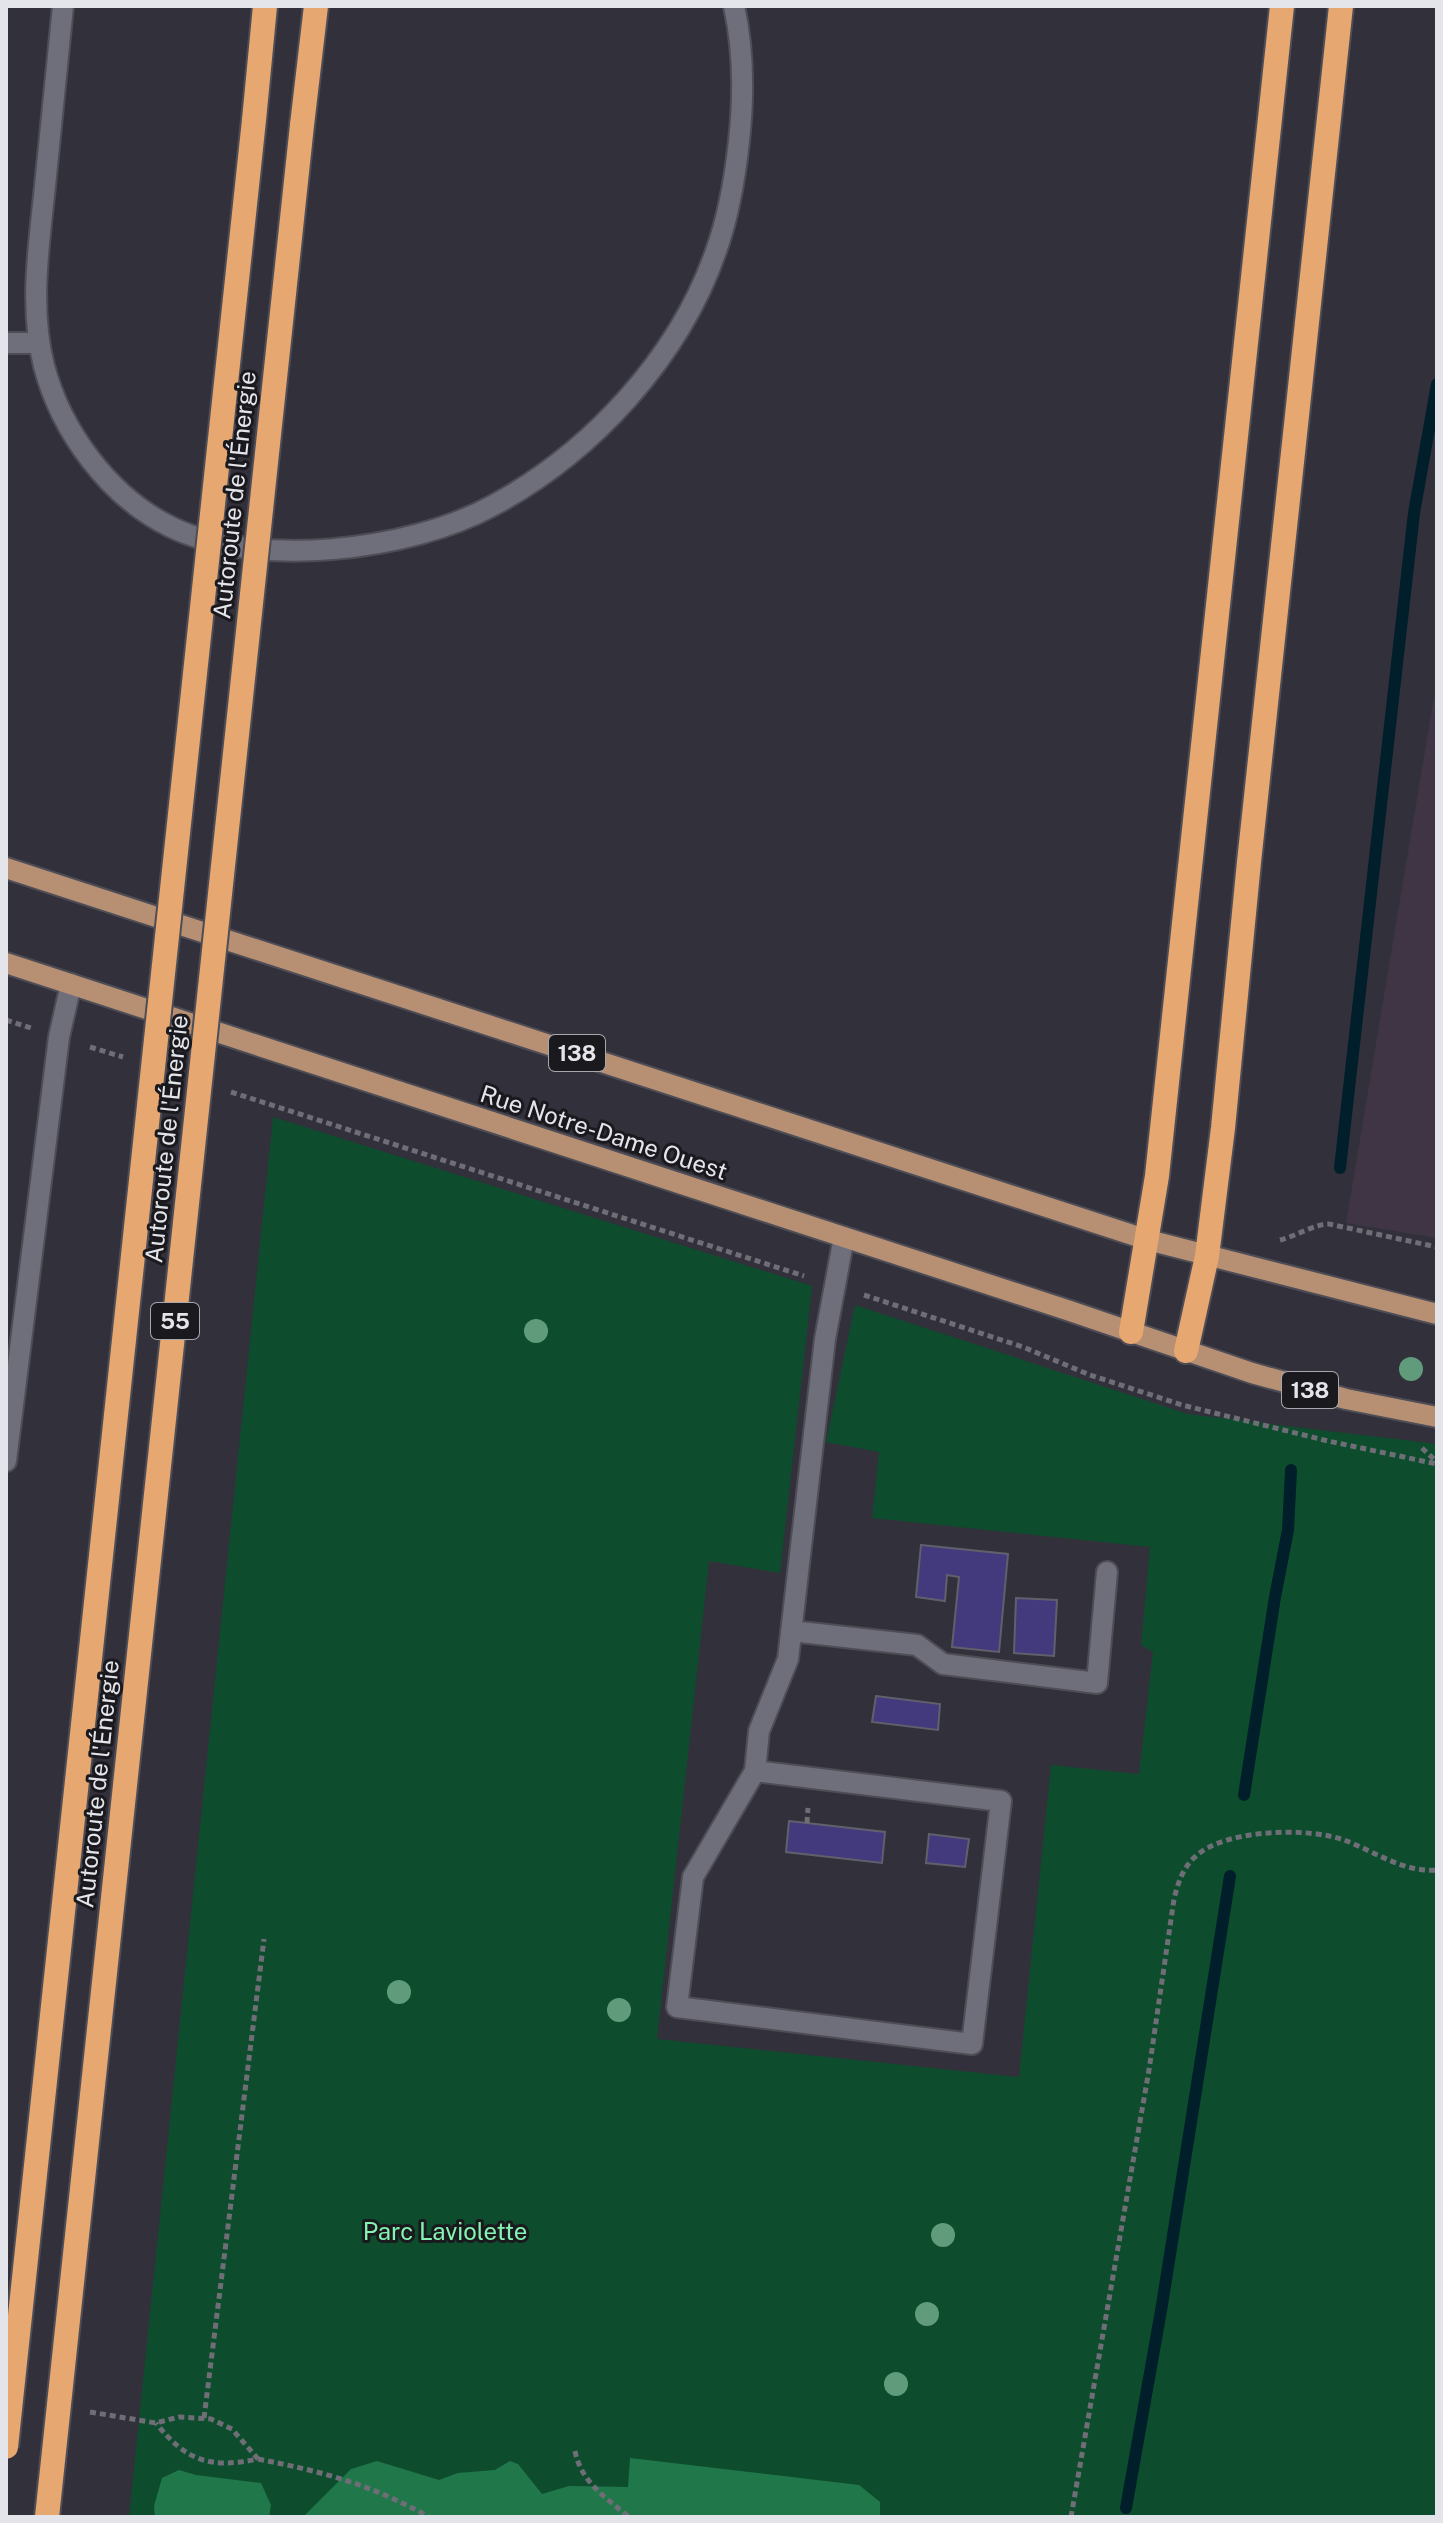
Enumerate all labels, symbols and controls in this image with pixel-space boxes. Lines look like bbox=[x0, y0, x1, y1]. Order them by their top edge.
street label: Autoroute de l'Énergie bbox=[207, 370, 261, 620]
street label: Autoroute de l'Énergie bbox=[139, 1014, 193, 1264]
road number: 138 bbox=[549, 1035, 605, 1071]
street label: Rue Notre-Dame Ouest bbox=[477, 1079, 731, 1185]
road number: 55 bbox=[151, 1303, 199, 1339]
road number: 138 bbox=[1282, 1372, 1338, 1408]
street label: Autoroute de l'Énergie bbox=[70, 1659, 124, 1909]
park label: Parc Laviolette bbox=[363, 2217, 527, 2245]

